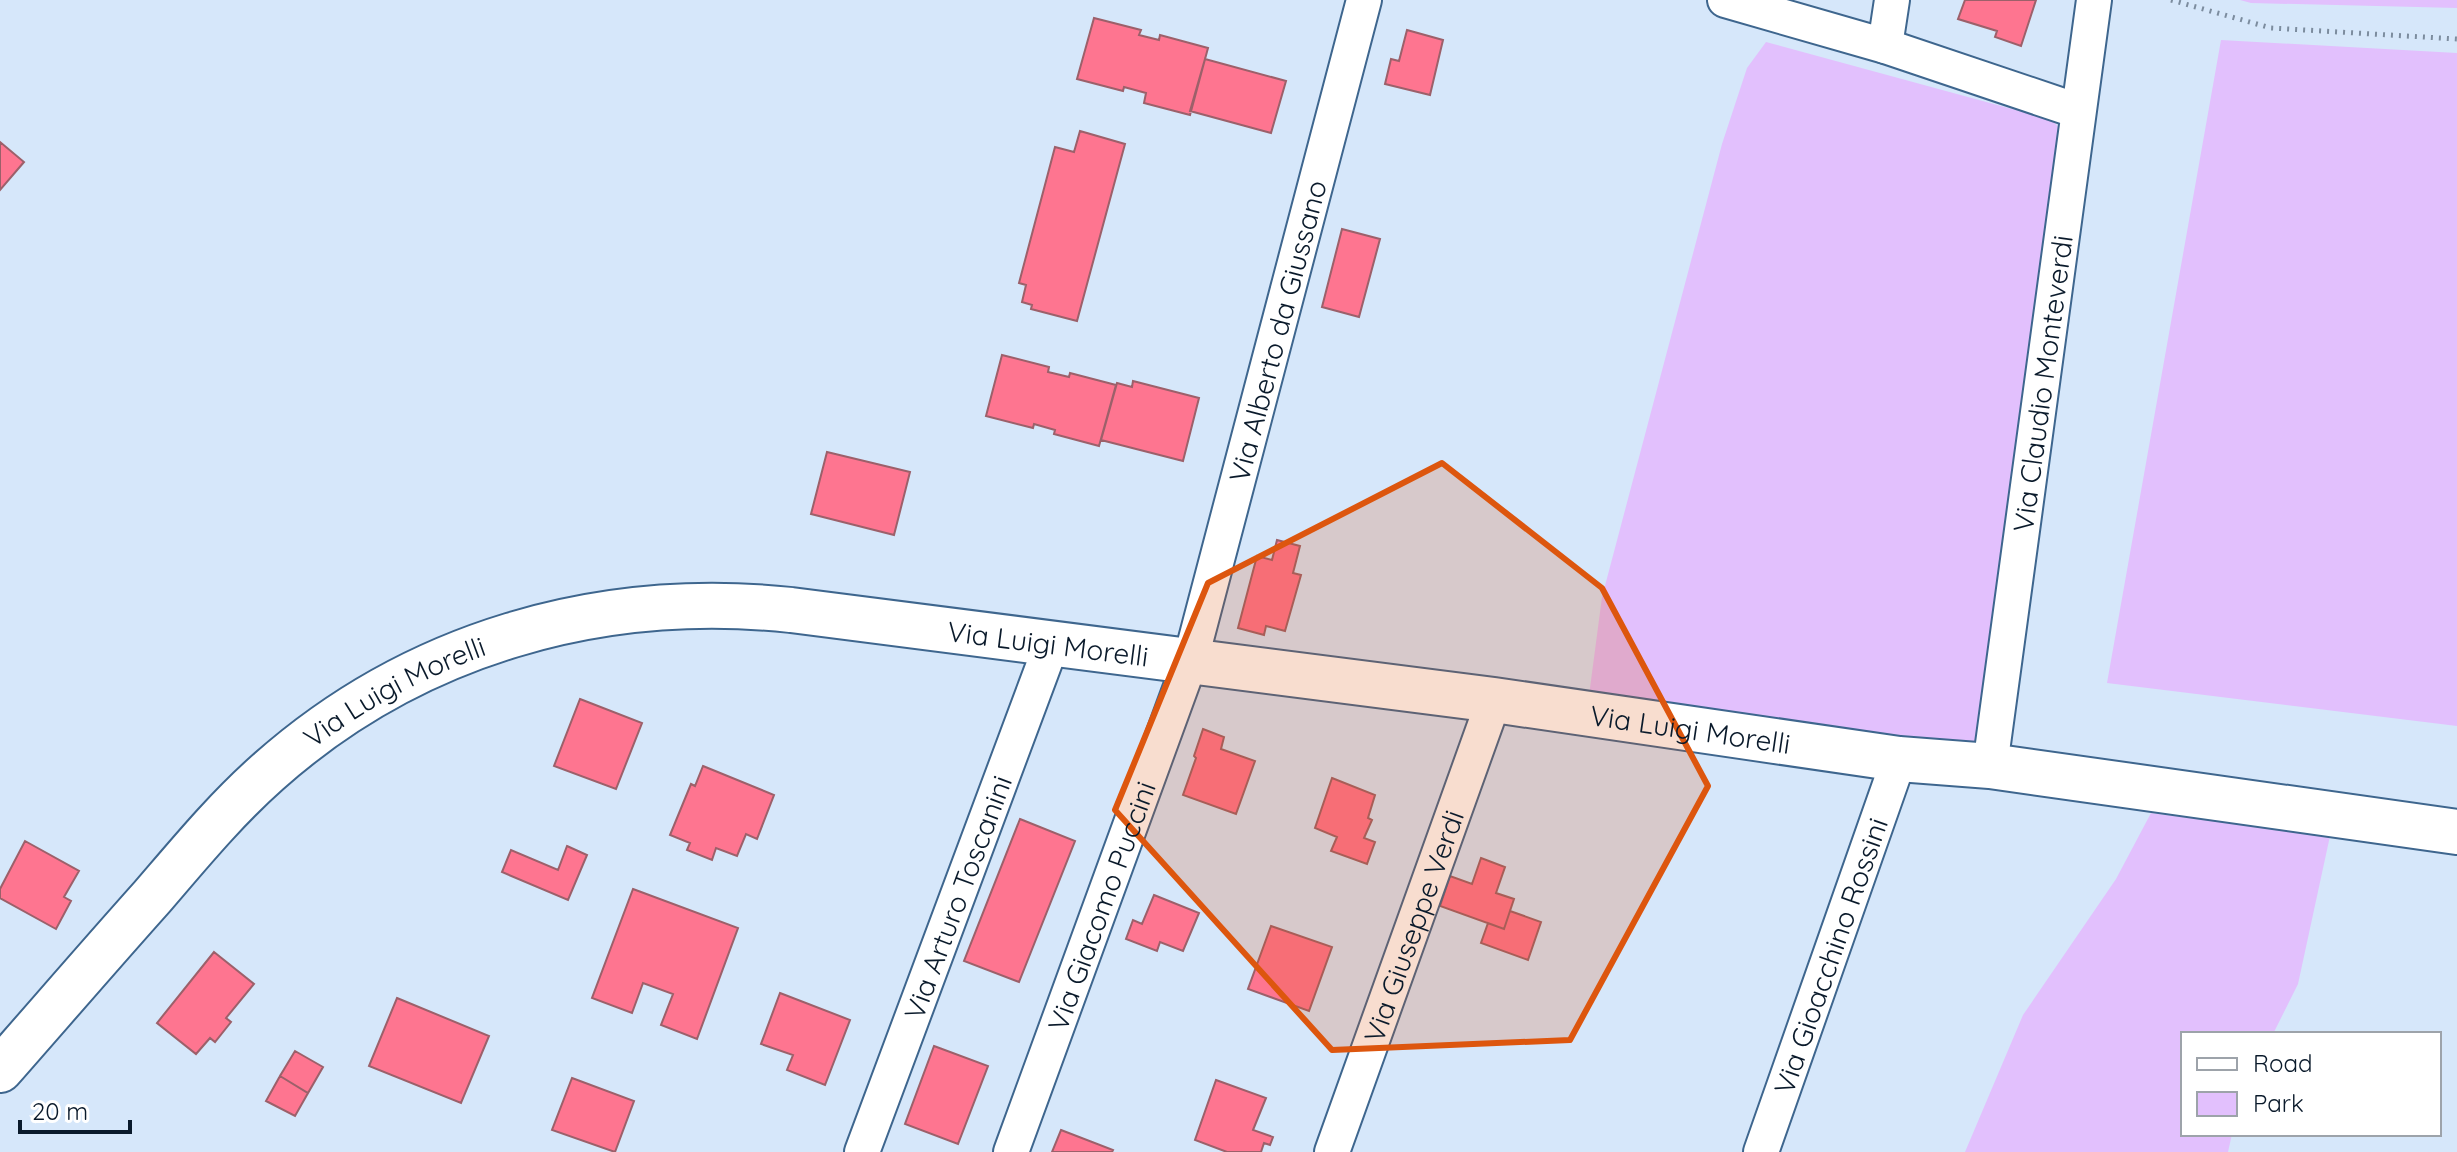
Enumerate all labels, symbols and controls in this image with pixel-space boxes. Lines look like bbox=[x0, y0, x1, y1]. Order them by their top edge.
street label: Via Alberto da Giussano bbox=[1221, 176, 1333, 486]
street label: Via Claudio Monteverdi bbox=[2004, 233, 2079, 534]
street label: Via Luigi Morelli bbox=[946, 613, 1151, 673]
street label: Via Luigi Morelli bbox=[296, 628, 490, 754]
street label: Via Luigi Morelli bbox=[1588, 697, 1793, 760]
street label: Via Arturo Toscanini bbox=[896, 770, 1019, 1024]
street label: Via Giacomo Puccini bbox=[1039, 776, 1162, 1035]
street label: Via Giuseppe Verdi bbox=[1355, 805, 1471, 1047]
street label: Via Gioacchino Rossini bbox=[1765, 813, 1895, 1099]
legend bbox=[2181, 1032, 2441, 1136]
text: Road bbox=[2253, 1048, 2313, 1078]
scale bar bbox=[20, 1084, 130, 1134]
text: Park bbox=[2253, 1088, 2304, 1118]
text: 20 m bbox=[32, 1096, 88, 1126]

